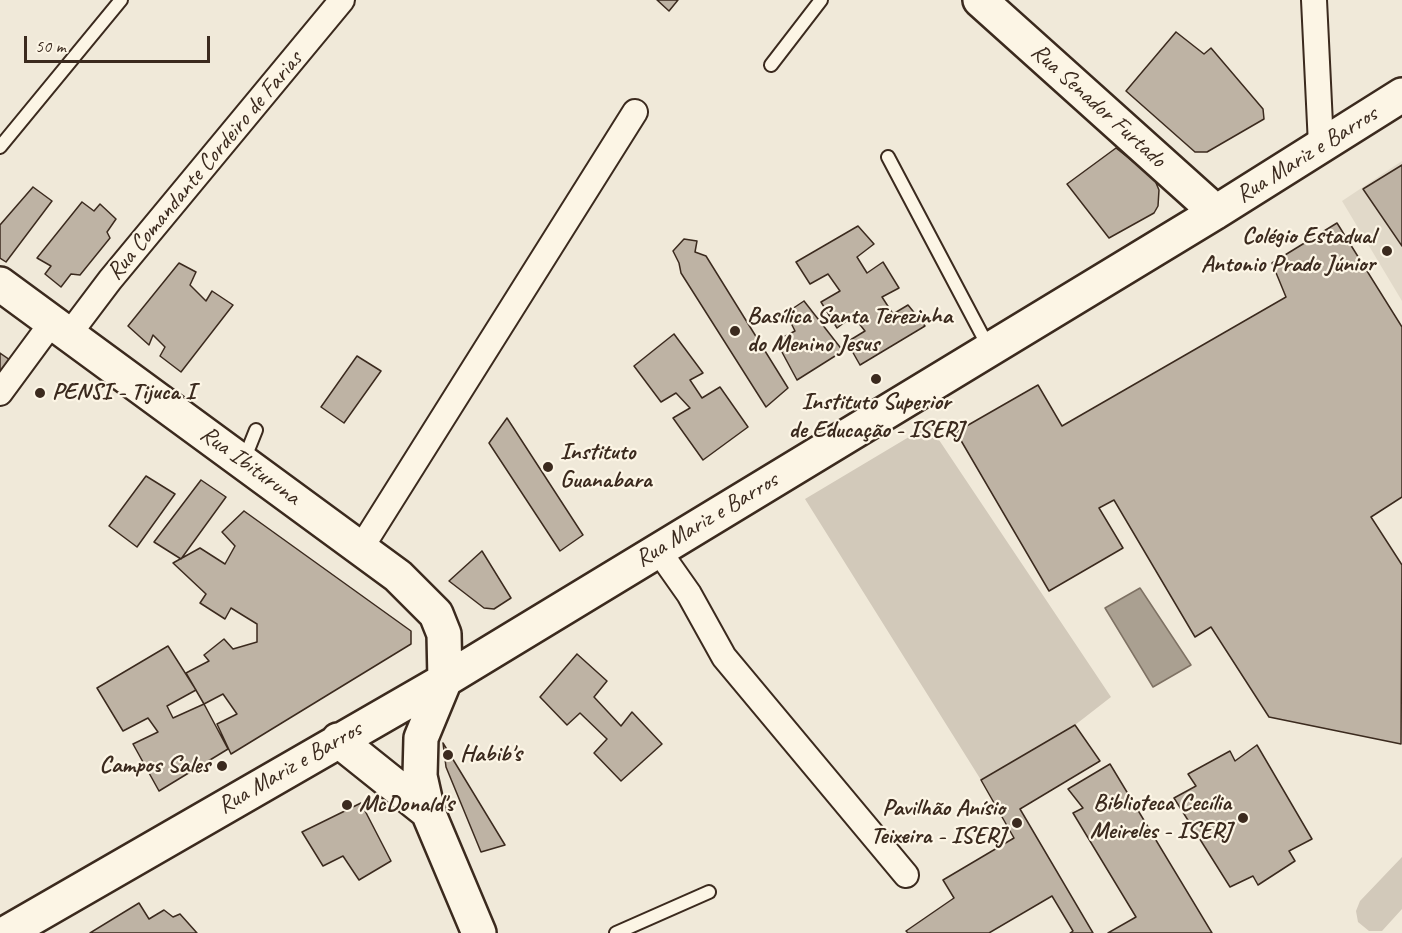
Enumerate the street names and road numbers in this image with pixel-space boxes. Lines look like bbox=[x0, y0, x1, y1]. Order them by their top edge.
street label: Rua Senador Furtado bbox=[1024, 38, 1172, 174]
street label: Rua Comandante Cordeiro de Farias bbox=[101, 46, 309, 286]
street label: Rua Mariz e Barros bbox=[1231, 100, 1383, 210]
street label: Rua Ibituruna bbox=[194, 420, 306, 512]
street label: Rua Mariz e Barros bbox=[630, 466, 784, 574]
street label: Rua Mariz e Barros bbox=[213, 715, 367, 821]

